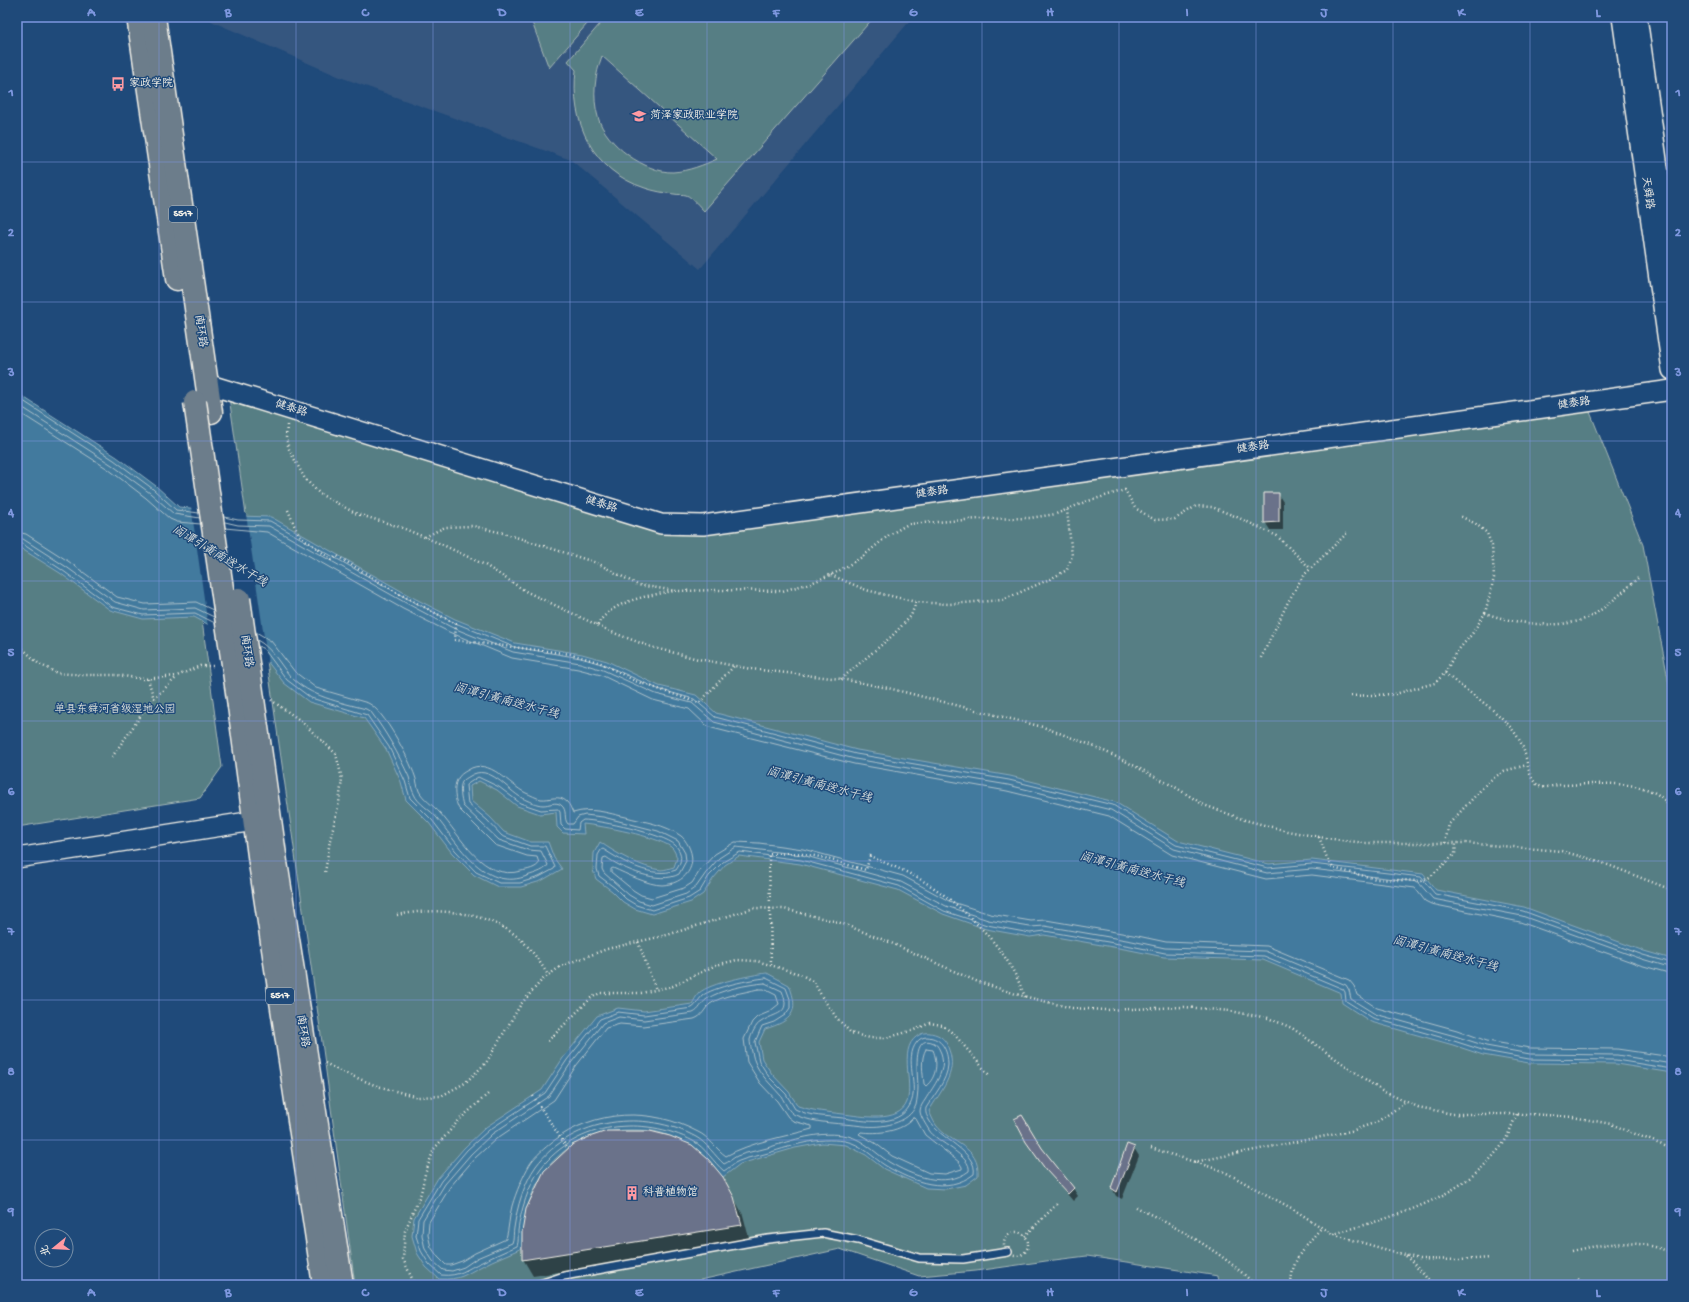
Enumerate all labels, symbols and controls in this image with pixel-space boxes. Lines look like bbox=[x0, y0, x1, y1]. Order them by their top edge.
text: A bbox=[86, 6, 96, 21]
text: B bbox=[224, 6, 233, 21]
text: C bbox=[360, 6, 370, 21]
text: D bbox=[497, 6, 507, 21]
text: E bbox=[635, 6, 644, 21]
text: F bbox=[772, 6, 781, 21]
text: G bbox=[909, 6, 918, 21]
text: H bbox=[1046, 6, 1054, 21]
text: I bbox=[1185, 6, 1189, 21]
text: J bbox=[1320, 6, 1329, 21]
text: K bbox=[1456, 6, 1466, 21]
text: L bbox=[1596, 6, 1602, 21]
bus stop icon: 家政学院 bbox=[110, 76, 126, 92]
place label: 家政学院 bbox=[129, 76, 173, 90]
text: 1 bbox=[7, 86, 14, 101]
text: 1 bbox=[1674, 86, 1681, 101]
school or university icon: 菏泽家政职业学院 bbox=[631, 108, 647, 124]
place label: 菏泽家政职业学院 bbox=[650, 108, 738, 122]
street label: 天舜路 bbox=[1639, 176, 1656, 210]
road number: S517 bbox=[169, 206, 197, 222]
text: 2 bbox=[8, 226, 15, 241]
text: 2 bbox=[1675, 226, 1682, 241]
street label: 南环路 bbox=[192, 314, 210, 348]
text: 3 bbox=[7, 366, 15, 381]
text: 3 bbox=[1674, 366, 1682, 381]
street label: 健泰路 bbox=[1557, 395, 1591, 412]
street label: 健泰路 bbox=[273, 397, 309, 420]
street label: 健泰路 bbox=[1236, 439, 1270, 456]
street label: 健泰路 bbox=[915, 484, 949, 501]
street label: 健泰路 bbox=[583, 493, 619, 516]
text: 4 bbox=[7, 506, 15, 521]
text: 4 bbox=[1674, 506, 1682, 521]
water label: 阎谭引黄南送水干线 bbox=[169, 522, 270, 591]
street label: 南环路 bbox=[238, 634, 256, 668]
text: 5 bbox=[8, 646, 15, 661]
text: 5 bbox=[1675, 646, 1682, 661]
water label: 阎谭引黄南送水干线 bbox=[452, 680, 561, 723]
park label: 单县东舜河省级湿地公园 bbox=[55, 702, 176, 716]
water label: 阎谭引黄南送水干线 bbox=[765, 764, 874, 807]
text: 6 bbox=[8, 785, 15, 800]
text: 6 bbox=[1675, 785, 1682, 800]
water label: 阎谭引黄南送水干线 bbox=[1078, 849, 1187, 892]
text: 7 bbox=[7, 925, 16, 940]
text: 7 bbox=[1674, 925, 1683, 940]
water label: 阎谭引黄南送水干线 bbox=[1391, 933, 1500, 976]
road number: S517 bbox=[266, 988, 294, 1004]
street label: 南环路 bbox=[293, 1013, 312, 1048]
text: 8 bbox=[7, 1065, 15, 1080]
text: 8 bbox=[1674, 1065, 1682, 1080]
building icon: 科普植物馆 bbox=[624, 1185, 640, 1201]
place label: 科普植物馆 bbox=[643, 1185, 698, 1199]
text: 9 bbox=[7, 1205, 15, 1220]
text: 9 bbox=[1674, 1205, 1682, 1220]
north arrow bbox=[34, 1228, 74, 1268]
text: 北 bbox=[39, 1243, 54, 1258]
text: A bbox=[86, 1286, 96, 1301]
text: B bbox=[224, 1286, 233, 1301]
text: C bbox=[360, 1286, 370, 1301]
text: D bbox=[497, 1286, 507, 1301]
text: E bbox=[635, 1286, 644, 1301]
text: F bbox=[772, 1286, 781, 1301]
text: G bbox=[909, 1286, 918, 1301]
text: H bbox=[1046, 1286, 1054, 1301]
text: I bbox=[1185, 1286, 1189, 1301]
text: J bbox=[1320, 1286, 1329, 1301]
text: K bbox=[1456, 1286, 1466, 1301]
text: L bbox=[1596, 1286, 1602, 1301]

